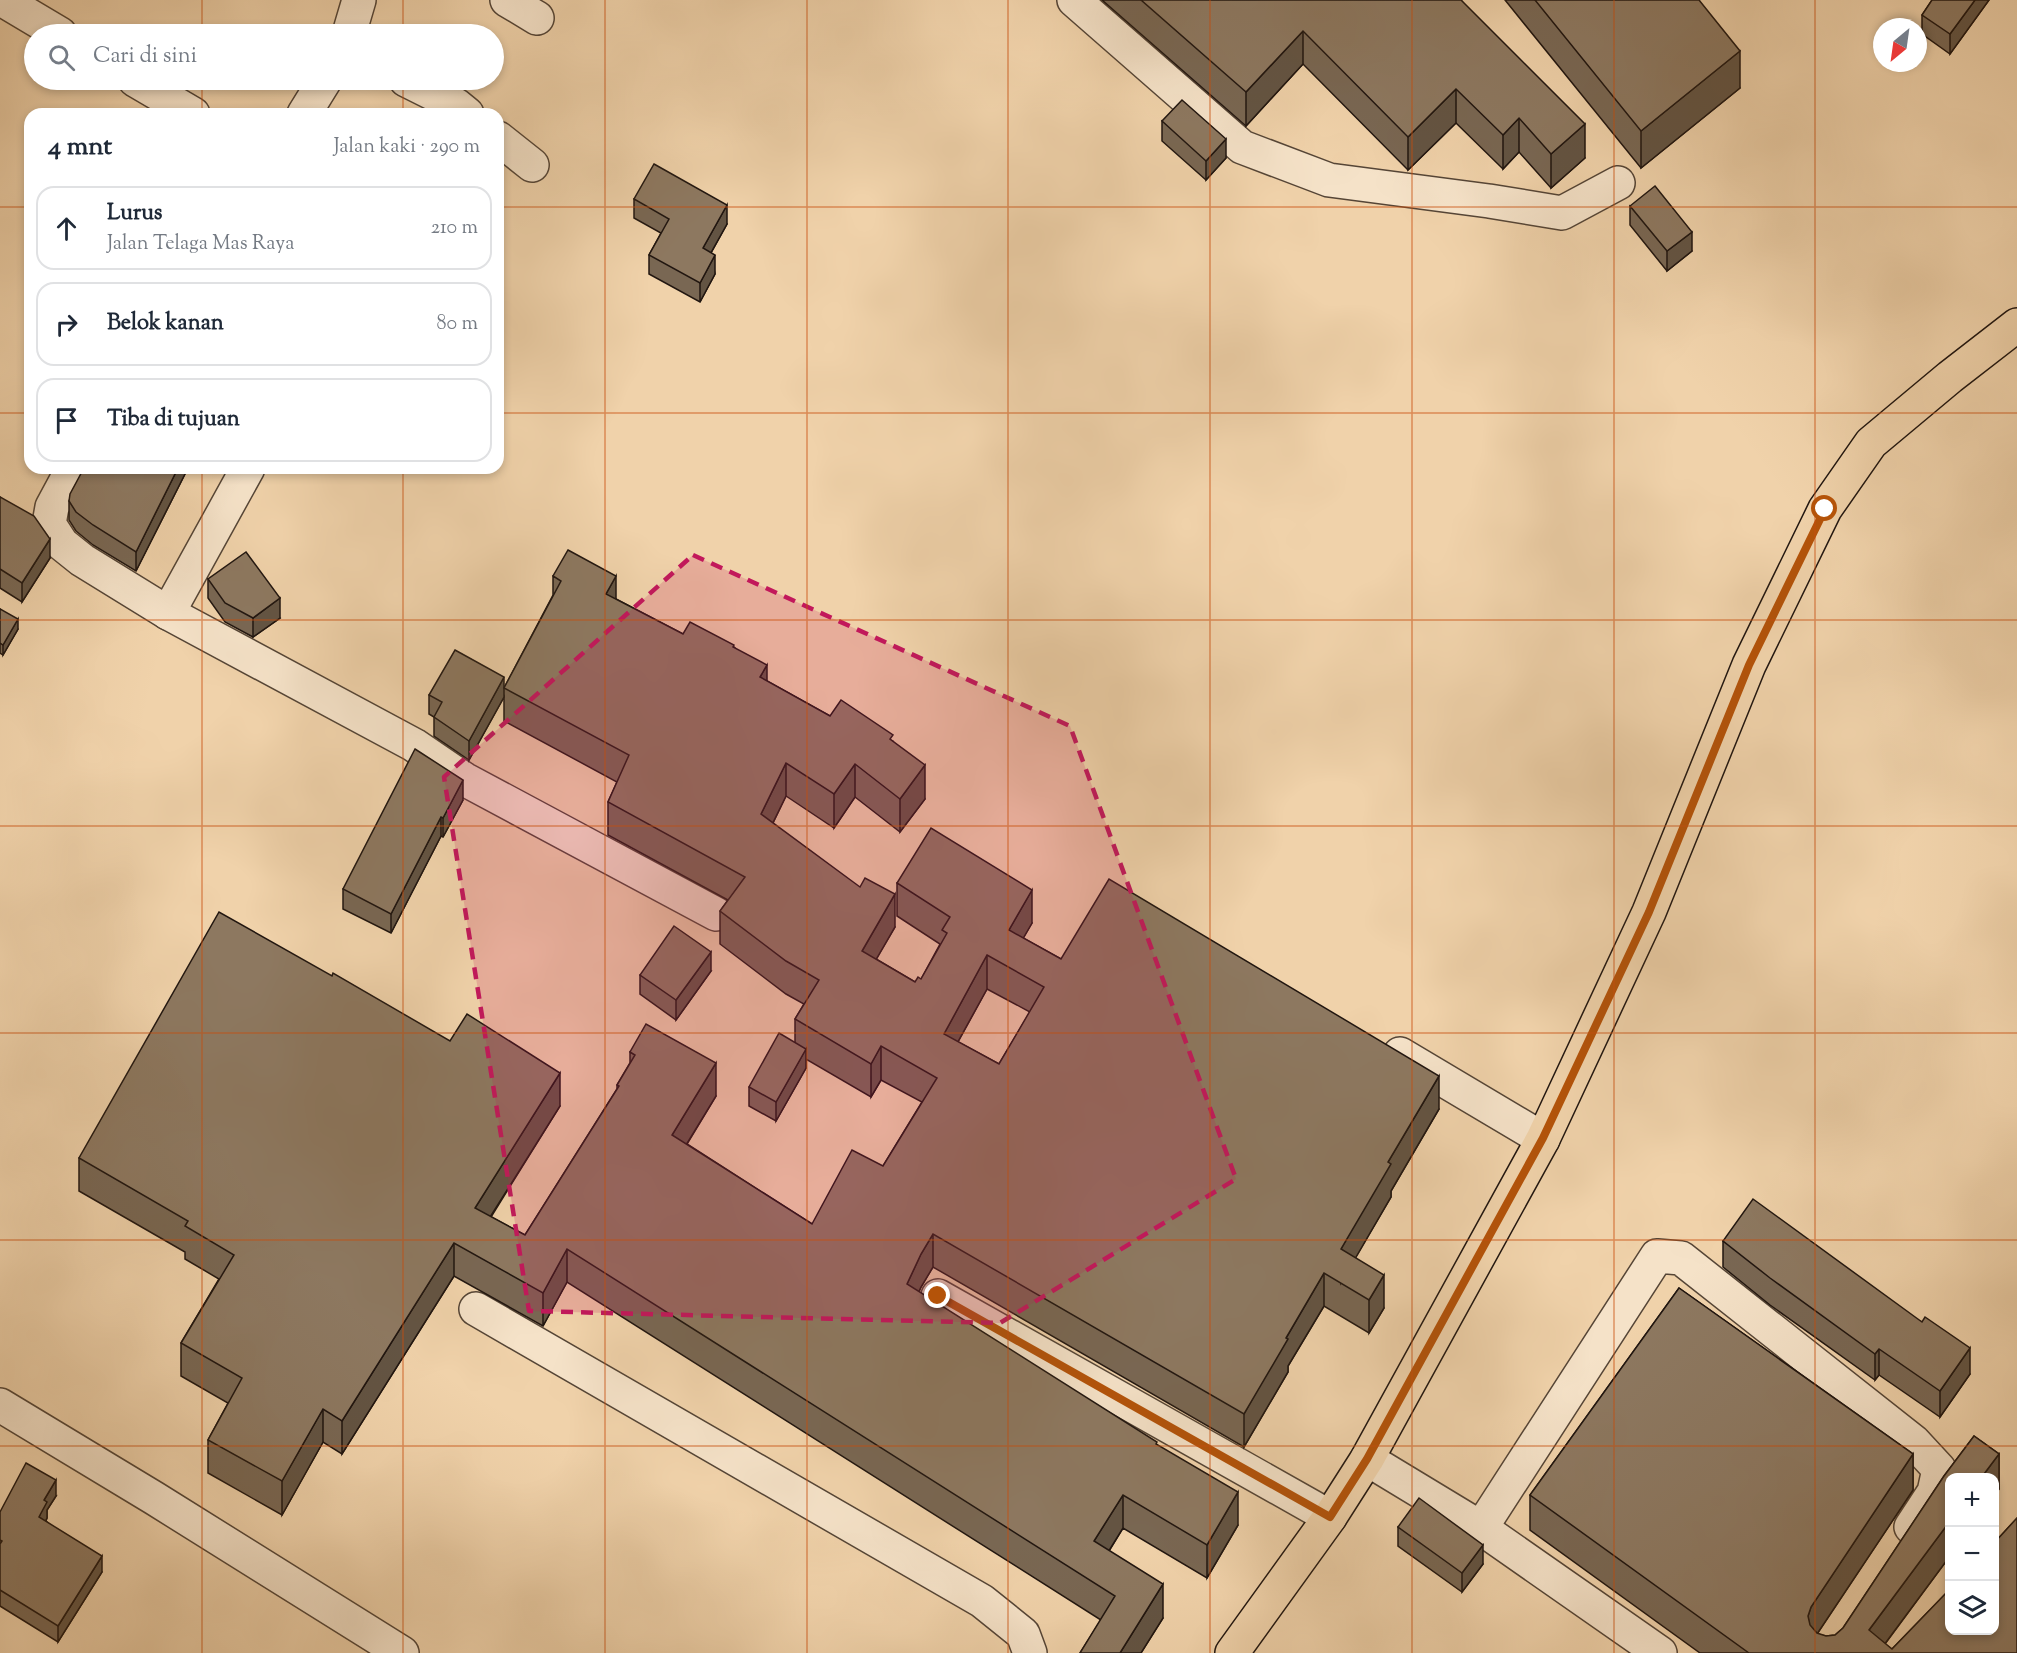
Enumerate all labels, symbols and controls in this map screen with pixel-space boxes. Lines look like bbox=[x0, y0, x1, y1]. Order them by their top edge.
north arrow bbox=[1873, 18, 1927, 72]
search box bbox=[24, 24, 504, 90]
icon: search bbox=[45, 41, 78, 74]
text: Cari di sini bbox=[93, 41, 197, 73]
text: 4 mnt bbox=[48, 129, 112, 166]
text: Jalan kaki · 290 m bbox=[333, 133, 480, 162]
text: Lurus bbox=[107, 198, 163, 230]
icon: ahead bbox=[50, 212, 83, 245]
text: 210 m bbox=[431, 214, 478, 243]
text: Jalan Telaga Mas Raya bbox=[107, 230, 294, 259]
icon: right bbox=[50, 308, 83, 341]
text: Belok kanan bbox=[107, 308, 224, 340]
text: 80 m bbox=[437, 310, 478, 339]
icon: arrive bbox=[50, 404, 83, 437]
text: Tiba di tujuan bbox=[107, 404, 240, 436]
route start bbox=[1811, 495, 1837, 521]
route end bbox=[924, 1282, 950, 1308]
map controls bbox=[1945, 1473, 1999, 1635]
button: + bbox=[1945, 1473, 1999, 1527]
button: − bbox=[1945, 1527, 1999, 1581]
button: layers bbox=[1945, 1581, 1999, 1635]

